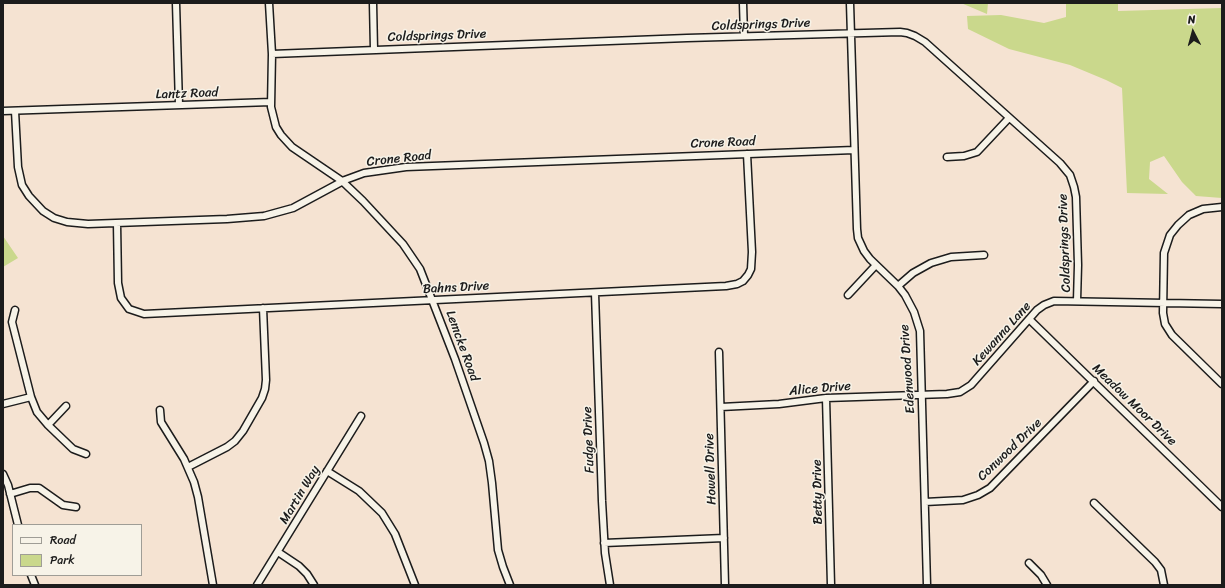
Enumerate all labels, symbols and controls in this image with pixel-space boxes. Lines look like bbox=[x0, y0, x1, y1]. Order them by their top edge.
text: N bbox=[1187, 10, 1196, 29]
north arrow bbox=[1173, 12, 1213, 52]
street label: Coldsprings Drive bbox=[711, 15, 811, 35]
street label: Coldsprings Drive bbox=[387, 26, 487, 46]
street label: Lantz Road bbox=[155, 85, 219, 103]
street label: Crone Road bbox=[690, 134, 756, 152]
street label: Crone Road bbox=[366, 148, 432, 170]
street label: Coldsprings Drive bbox=[1055, 193, 1075, 293]
street label: Bahns Drive bbox=[422, 278, 490, 298]
street label: Kewanna Lane bbox=[969, 299, 1035, 369]
street label: Lemcke Road bbox=[442, 309, 482, 383]
street label: Edenwood Drive bbox=[897, 324, 919, 414]
street label: Meadow Moor Drive bbox=[1089, 361, 1179, 449]
street label: Alice Drive bbox=[789, 379, 851, 399]
street label: Fudge Drive bbox=[580, 406, 598, 474]
street label: Conwood Drive bbox=[975, 415, 1045, 485]
street label: Howell Drive bbox=[702, 433, 720, 505]
street label: Betty Drive bbox=[810, 459, 826, 525]
street label: Martin Way bbox=[276, 463, 324, 527]
legend bbox=[12, 524, 142, 576]
text: Road bbox=[50, 529, 76, 551]
text: Park bbox=[50, 549, 75, 571]

